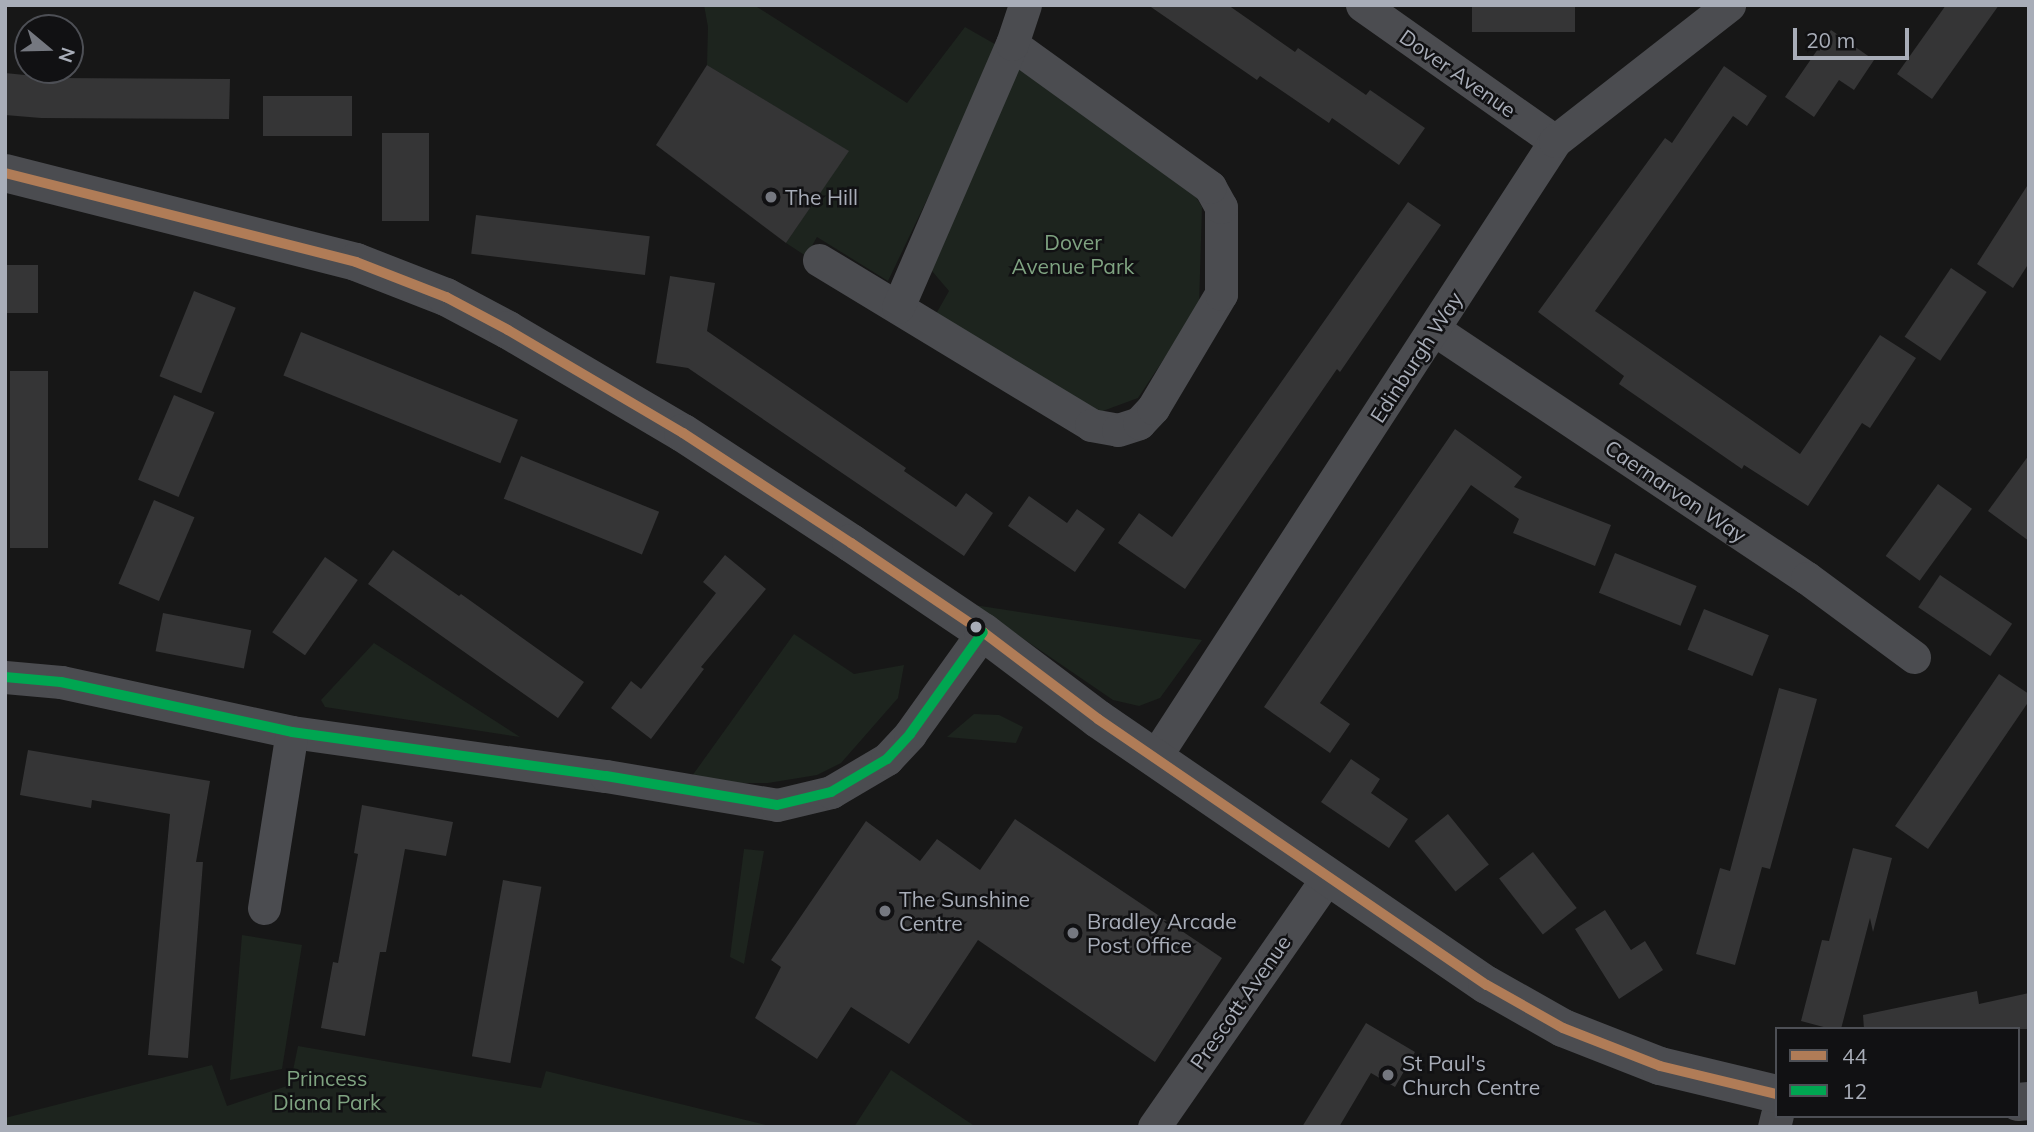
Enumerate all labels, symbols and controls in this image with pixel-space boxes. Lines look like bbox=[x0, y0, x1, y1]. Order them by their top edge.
north arrow bbox=[14, 14, 84, 84]
scale bar bbox=[1796, 14, 1912, 58]
street label: Dover Avenue bbox=[1395, 24, 1521, 122]
text: 20 m bbox=[1806, 27, 1855, 53]
text: N bbox=[53, 44, 81, 66]
place label: The Hill bbox=[785, 184, 858, 210]
marker: The Hill bbox=[763, 189, 779, 205]
park label: Dover Avenue Park bbox=[1012, 229, 1134, 279]
street label: Edinburgh Way bbox=[1364, 287, 1468, 427]
street label: Caernarvon Way bbox=[1600, 434, 1752, 548]
unlabelled marker bbox=[969, 620, 983, 634]
place label: The Sunshine Centre bbox=[899, 886, 1030, 936]
marker: The Sunshine Centre bbox=[877, 903, 893, 919]
place label: Bradley Arcade Post Office bbox=[1087, 908, 1237, 958]
marker: Bradley Arcade Post Office bbox=[1065, 925, 1081, 941]
street label: Prescott Avenue bbox=[1184, 930, 1296, 1074]
legend bbox=[1775, 1027, 2020, 1118]
text: 44 bbox=[1842, 1043, 1867, 1069]
place label: St Paul's Church Centre bbox=[1402, 1050, 1540, 1100]
park label: Princess Diana Park bbox=[273, 1065, 381, 1115]
marker: St Paul's Church Centre bbox=[1380, 1067, 1396, 1083]
text: 12 bbox=[1842, 1078, 1867, 1104]

